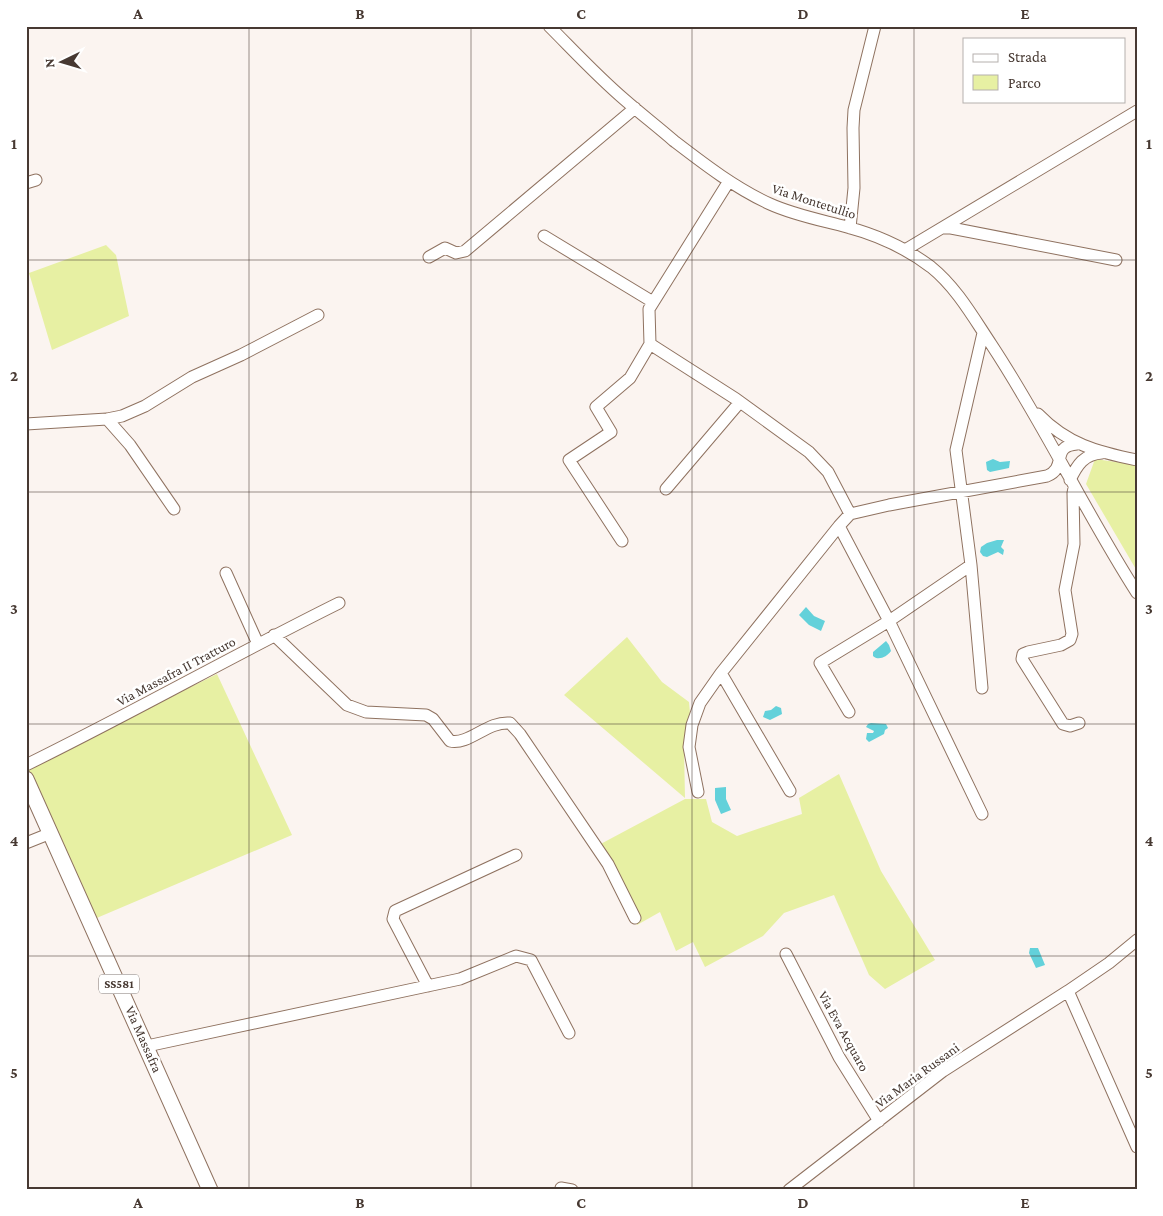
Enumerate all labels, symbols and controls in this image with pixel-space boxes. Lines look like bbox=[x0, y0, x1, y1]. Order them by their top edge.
text: A bbox=[132, 5, 143, 22]
text: B bbox=[355, 5, 365, 22]
text: C bbox=[576, 5, 586, 22]
text: D bbox=[797, 5, 809, 22]
text: E bbox=[1020, 5, 1030, 22]
north arrow bbox=[38, 38, 88, 88]
legend bbox=[963, 38, 1126, 102]
text: Strada bbox=[1008, 49, 1047, 65]
text: N bbox=[41, 57, 57, 69]
text: Parco bbox=[1008, 75, 1041, 91]
text: 1 bbox=[11, 135, 17, 152]
text: 1 bbox=[1146, 135, 1152, 152]
street label: Via Montetullio bbox=[770, 180, 858, 222]
text: 2 bbox=[10, 367, 18, 384]
text: 2 bbox=[1145, 367, 1153, 384]
text: 3 bbox=[10, 600, 18, 617]
text: 3 bbox=[1145, 600, 1153, 617]
street label: Via Massafra II Tratturo bbox=[114, 633, 238, 709]
text: 4 bbox=[10, 832, 19, 849]
text: 4 bbox=[1145, 832, 1154, 849]
road number: SS581 bbox=[99, 974, 139, 994]
street label: Via Eva Acquaro bbox=[815, 988, 873, 1074]
street label: Via Massafra bbox=[122, 1003, 166, 1075]
street label: Via Maria Russani bbox=[872, 1039, 962, 1111]
text: 5 bbox=[10, 1064, 18, 1081]
text: 5 bbox=[1145, 1064, 1153, 1081]
text: A bbox=[132, 1194, 143, 1211]
text: B bbox=[355, 1194, 365, 1211]
text: C bbox=[576, 1194, 586, 1211]
text: D bbox=[797, 1194, 809, 1211]
text: E bbox=[1020, 1194, 1030, 1211]

